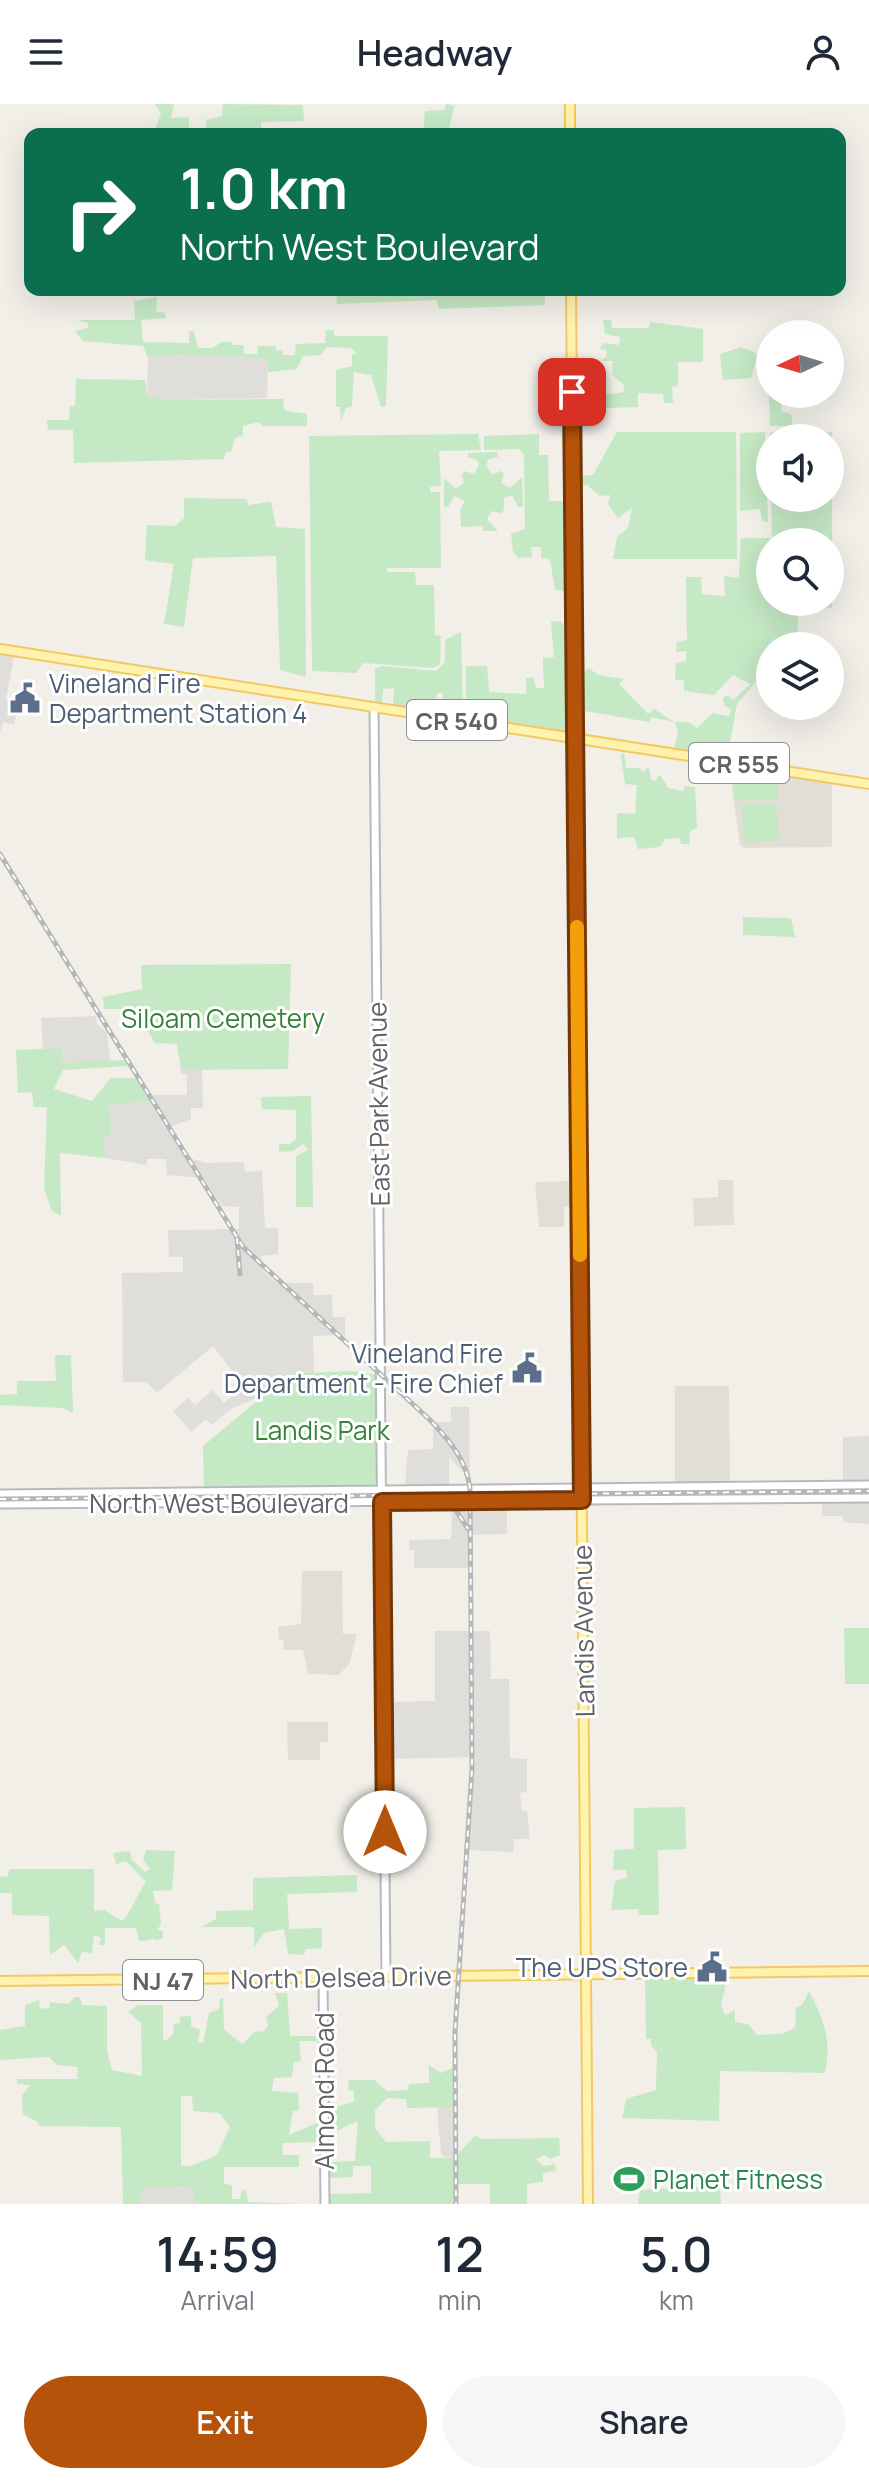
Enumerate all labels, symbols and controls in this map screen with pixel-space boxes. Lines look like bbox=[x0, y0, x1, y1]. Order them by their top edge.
text: Headway bbox=[357, 28, 512, 77]
icon: menu bbox=[24, 30, 68, 74]
icon: person bbox=[801, 30, 845, 74]
text: 1.0 km bbox=[180, 149, 348, 226]
icon: right bbox=[48, 160, 152, 264]
text: North West Boulevard bbox=[180, 222, 540, 271]
north arrow bbox=[756, 320, 844, 408]
map controls bbox=[756, 320, 844, 720]
pin bbox=[538, 358, 606, 426]
icon: arrive bbox=[550, 370, 594, 414]
button: sound bbox=[756, 424, 844, 512]
button: search bbox=[756, 528, 844, 616]
button: layers bbox=[756, 632, 844, 720]
place label: Vineland Fire Department Station 4 bbox=[49, 665, 307, 731]
public building icon: Vineland Fire Department Station 4 bbox=[8, 681, 42, 715]
road number: CR 540 bbox=[407, 700, 507, 740]
road number: CR 555 bbox=[689, 743, 789, 783]
park label: Siloam Cemetery bbox=[121, 1000, 325, 1036]
street label: East Park Avenue bbox=[358, 1001, 398, 1207]
place label: Vineland Fire Department - Fire Chief bbox=[224, 1335, 503, 1401]
public building icon: Vineland Fire Department - Fire Chief bbox=[510, 1351, 544, 1385]
park label: Landis Park bbox=[254, 1412, 391, 1448]
street label: North West Boulevard bbox=[89, 1485, 349, 1521]
street label: Landis Avenue bbox=[563, 1544, 603, 1718]
position arrow bbox=[343, 1790, 427, 1874]
place label: The UPS Store bbox=[516, 1949, 688, 1985]
public building icon: The UPS Store bbox=[695, 1950, 729, 1984]
street label: North Delsea Drive bbox=[230, 1957, 452, 1997]
road number: NJ 47 bbox=[123, 1960, 203, 2000]
street label: Almond Road bbox=[306, 2012, 342, 2170]
place label: Planet Fitness bbox=[653, 2161, 823, 2197]
sports icon: Planet Fitness bbox=[612, 2162, 646, 2196]
text: 14:59 bbox=[156, 2221, 279, 2286]
text: 12 bbox=[435, 2221, 484, 2286]
text: 5.0 bbox=[640, 2221, 713, 2286]
text: Arrival bbox=[181, 2282, 255, 2318]
text: min bbox=[438, 2282, 481, 2318]
text: km bbox=[659, 2282, 694, 2318]
button: Exit bbox=[24, 2376, 427, 2468]
button: Share bbox=[443, 2376, 845, 2468]

